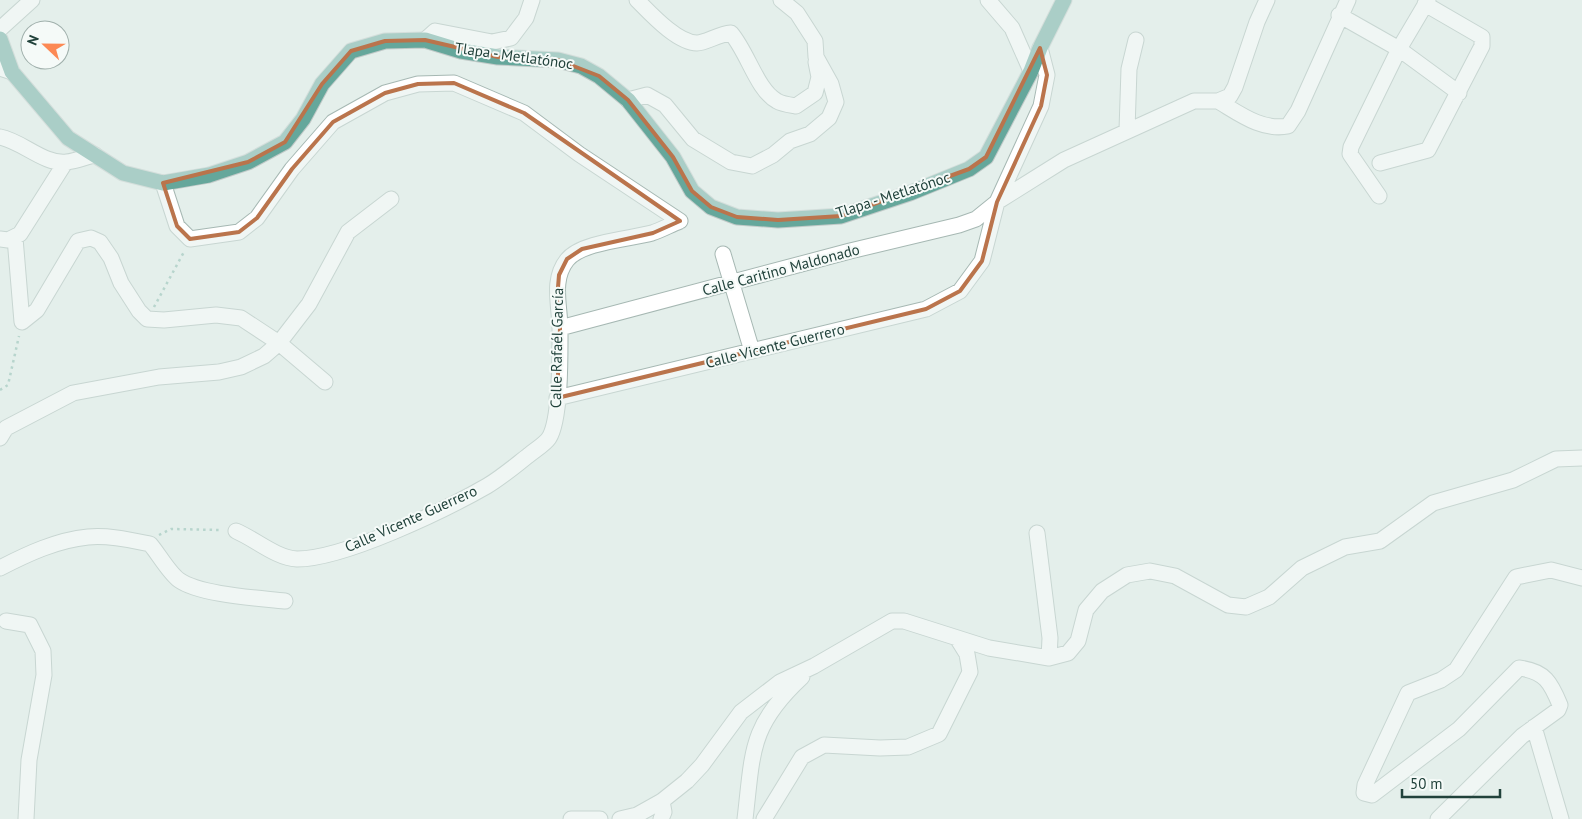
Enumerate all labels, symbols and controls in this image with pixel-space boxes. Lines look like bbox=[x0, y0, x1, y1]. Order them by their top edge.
north arrow bbox=[20, 20, 70, 70]
text: N bbox=[23, 32, 43, 48]
street label: Tlapa - Metlatónoc bbox=[454, 38, 575, 73]
street label: Tlapa - Metlatónoc bbox=[833, 167, 953, 222]
street label: Calle Caritino Maldonado bbox=[700, 239, 862, 300]
street label: Calle Rafaél García bbox=[546, 288, 567, 408]
street label: Calle Vicente Guerrero bbox=[703, 319, 846, 372]
street label: Calle Vicente Guerrero bbox=[342, 481, 480, 556]
scale bar bbox=[1402, 766, 1500, 798]
text: 50 m bbox=[1410, 774, 1443, 793]

